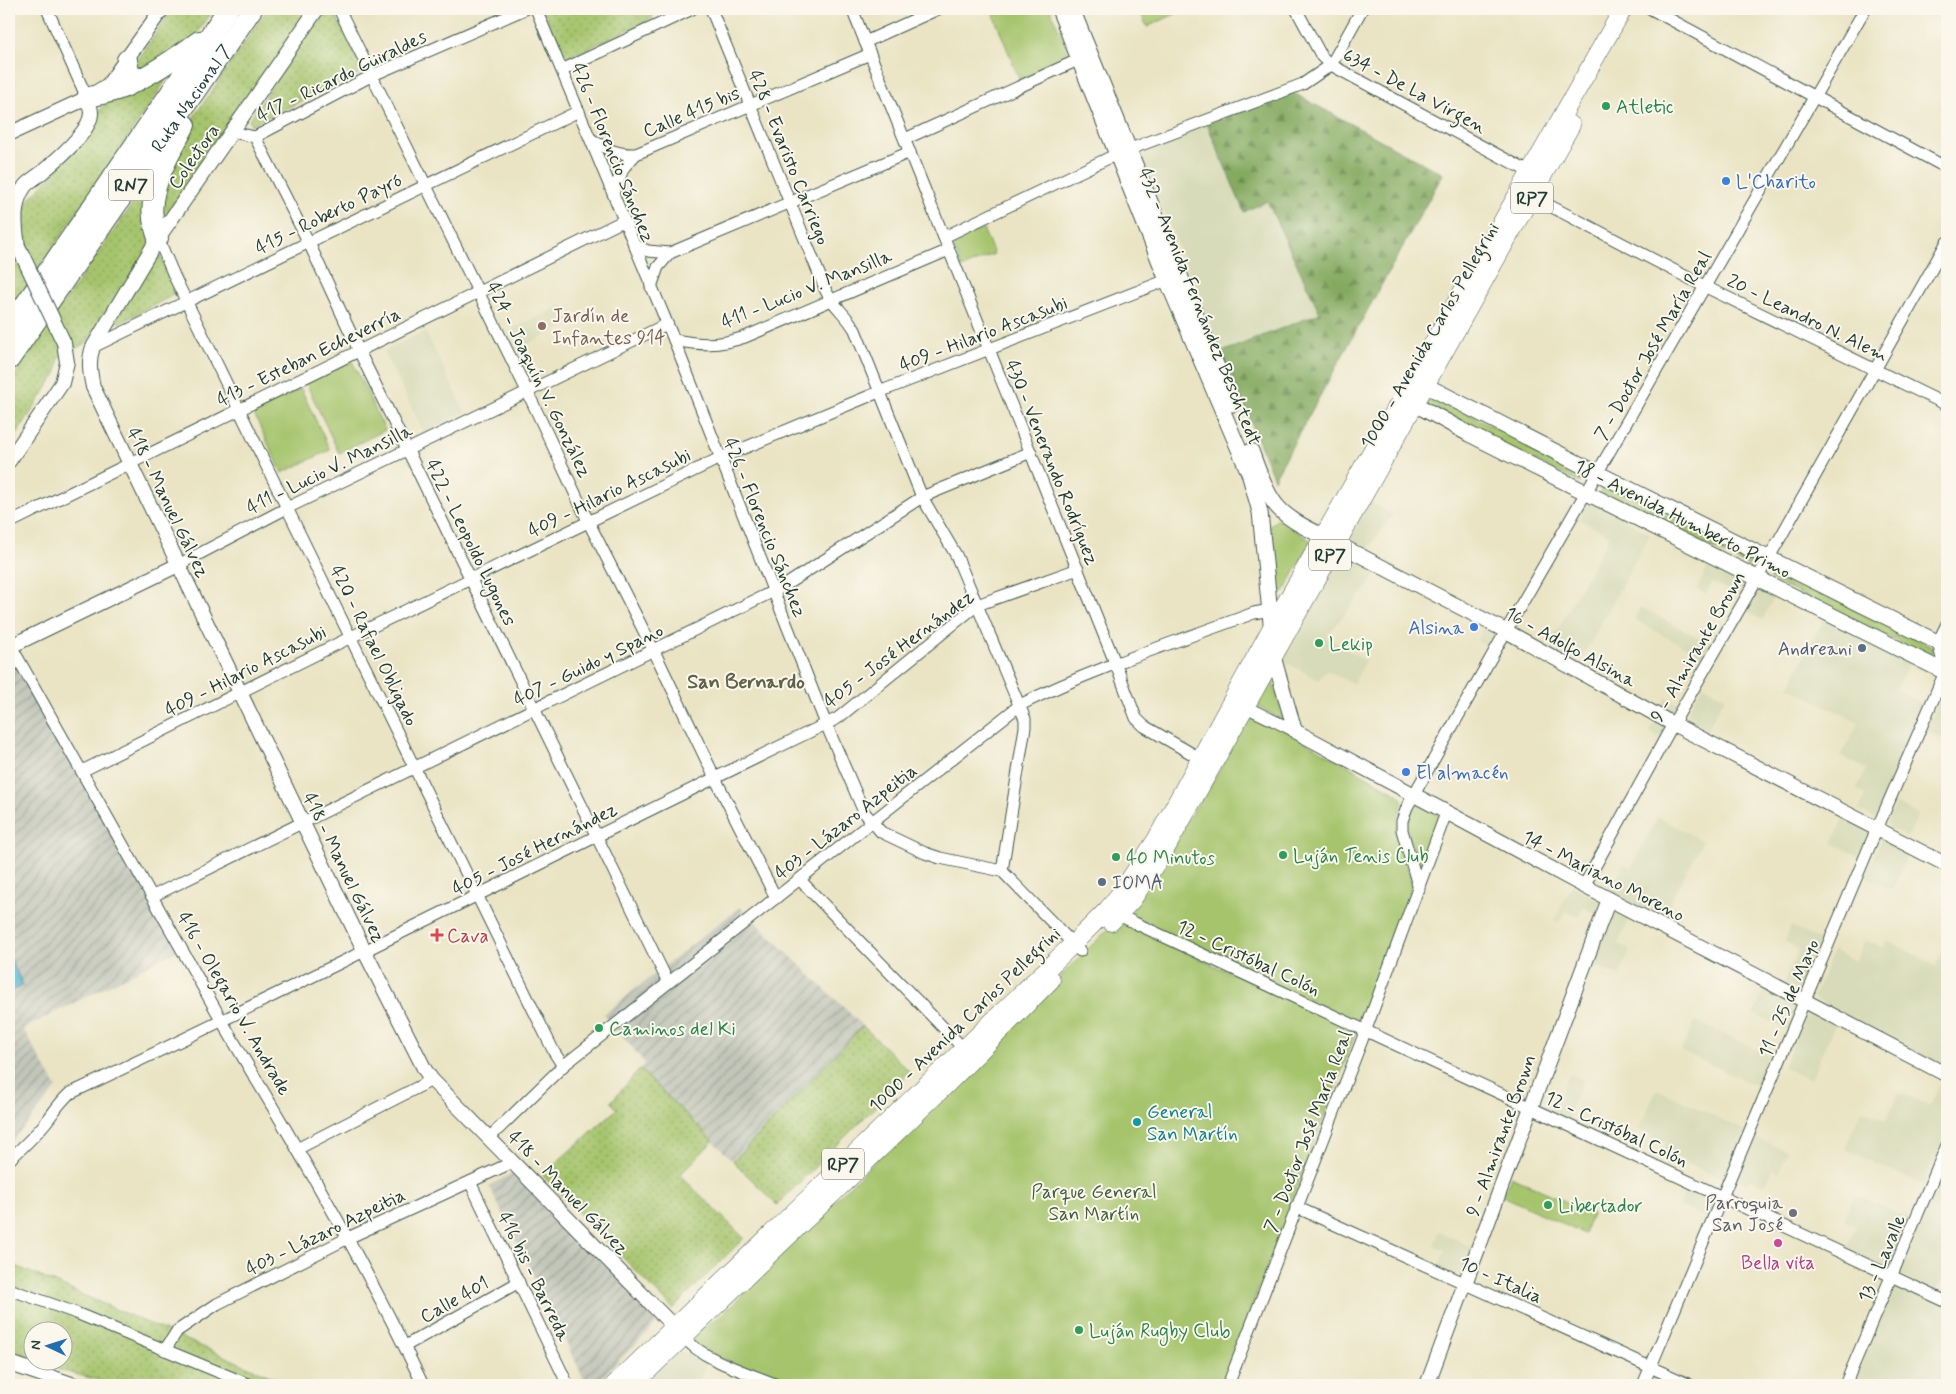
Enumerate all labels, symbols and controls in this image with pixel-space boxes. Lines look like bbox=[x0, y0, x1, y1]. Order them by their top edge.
street label: 417 - Ricardo Güiraldes bbox=[252, 24, 431, 128]
street label: Ruta Nacional 7 bbox=[146, 40, 238, 157]
street label: 634 - De La Virgen bbox=[1337, 43, 1490, 142]
street label: 426 - Florencio Sánchez bbox=[565, 59, 660, 246]
street label: 428 - Evaristo Carriego bbox=[741, 66, 835, 249]
street label: Calle 415 bis bbox=[639, 81, 744, 144]
place label: Atletic bbox=[1616, 95, 1674, 120]
marker: Atletic bbox=[1600, 100, 1612, 112]
street label: Colectora bbox=[163, 119, 226, 195]
street label: 432 - Avenida Fernández Beschtedt bbox=[1132, 164, 1267, 449]
street label: 415 - Roberto Payró bbox=[251, 168, 407, 262]
road number: RN7 bbox=[108, 170, 154, 200]
place label: L'Charito bbox=[1736, 170, 1816, 195]
marker: L'Charito bbox=[1720, 175, 1732, 187]
road number: RP7 bbox=[1511, 182, 1553, 214]
street label: 1000 - Avenida Carlos Pellegrini bbox=[1355, 218, 1508, 455]
street label: 411 - Lucio V. Mansilla bbox=[718, 244, 896, 335]
street label: 7 - Doctor José María Real bbox=[1589, 246, 1718, 445]
street label: 20 - Leandro N. Alem bbox=[1723, 268, 1892, 368]
street label: 424 - Joaquín V. González bbox=[480, 277, 597, 482]
street label: 409 - Hilario Ascasubi bbox=[896, 291, 1071, 378]
street label: 413 - Esteban Echeverría bbox=[213, 302, 405, 413]
place label: Jardín de Infantes 914 bbox=[552, 304, 666, 351]
marker: Jardín de Infantes 914 bbox=[536, 320, 548, 332]
street label: 430 - Venerando Rodríguez bbox=[998, 356, 1104, 569]
street label: 411 - Lucio V. Mansilla bbox=[242, 418, 417, 520]
street label: 418 - Manuel Gálvez bbox=[120, 423, 215, 582]
street label: 426 - Florencio Sánchez bbox=[717, 434, 812, 621]
street label: 409 - Hilario Ascasubi bbox=[524, 443, 695, 544]
street label: 18 - Avenida Humberto Primo bbox=[1570, 454, 1795, 585]
street label: 422 - Leopoldo Lugones bbox=[418, 455, 522, 631]
road number: RP7 bbox=[1309, 540, 1351, 570]
street label: 420 - Rafael Obligado bbox=[323, 561, 424, 731]
street label: 9 - Almirante Brown bbox=[1645, 567, 1752, 727]
street label: 405 - José Hernández bbox=[819, 584, 979, 714]
street label: 16 - Adolfo Alsina bbox=[1499, 601, 1641, 697]
place label: Alsina bbox=[1408, 616, 1465, 641]
street label: 407 - Guido y Spano bbox=[509, 618, 668, 713]
street label: 409 - Hilario Ascasubi bbox=[160, 620, 331, 723]
marker: Alsina bbox=[1468, 621, 1480, 633]
place label: Lekip bbox=[1329, 632, 1373, 657]
marker: Lekip bbox=[1313, 637, 1325, 649]
place label: Andreani bbox=[1778, 637, 1852, 662]
marker: Andreani bbox=[1856, 642, 1868, 654]
district label: San Bernardo bbox=[687, 669, 805, 696]
street label: 403 - Lázaro Azpeitia bbox=[769, 759, 922, 886]
place label: El almacén bbox=[1416, 761, 1509, 786]
marker: El almacén bbox=[1400, 766, 1412, 778]
street label: 418 - Manuel Gálvez bbox=[296, 788, 391, 947]
street label: 405 - José Hernández bbox=[448, 797, 622, 902]
street label: 14 - Mariano Moreno bbox=[1518, 825, 1689, 928]
place label: Luján Tenis Club bbox=[1293, 844, 1429, 870]
place label: 40 Minutos bbox=[1126, 846, 1216, 871]
marker: Luján Tenis Club bbox=[1277, 849, 1289, 861]
marker: 40 Minutos bbox=[1110, 851, 1122, 863]
place label: IOMA bbox=[1112, 871, 1163, 896]
marker: IOMA bbox=[1096, 876, 1108, 888]
street label: 416 - Olegario V. Andrade bbox=[168, 907, 297, 1102]
street label: 12 - Cristóbal Colón bbox=[1173, 914, 1324, 1003]
street label: 1000 - Avenida Carlos Pellegrini bbox=[864, 922, 1068, 1121]
place label: Cava bbox=[447, 924, 489, 949]
marker: Cava bbox=[431, 929, 443, 941]
street label: 11 - 25 de Mayo bbox=[1753, 936, 1826, 1062]
place label: Caminos del Ki bbox=[609, 1017, 736, 1042]
marker: Caminos del Ki bbox=[593, 1022, 605, 1034]
street label: 7 - Doctor José María Real bbox=[1258, 1027, 1359, 1236]
street label: 9 - Almirante Brown bbox=[1461, 1051, 1542, 1220]
street label: 12 - Cristóbal Colón bbox=[1541, 1085, 1692, 1174]
place label: General San Martín bbox=[1147, 1100, 1238, 1147]
marker: General San Martín bbox=[1131, 1116, 1143, 1128]
street label: 418 - Manuel Gálvez bbox=[502, 1125, 634, 1261]
road number: RP7 bbox=[822, 1148, 864, 1180]
park label: Parque General San Martín bbox=[1031, 1180, 1157, 1227]
street label: 403 - Lázaro Azpeitia bbox=[242, 1183, 410, 1282]
place label: Parroquia San José bbox=[1705, 1191, 1784, 1238]
place label: Libertador bbox=[1558, 1194, 1643, 1219]
marker: Libertador bbox=[1542, 1199, 1554, 1211]
marker: Parroquia San José bbox=[1787, 1207, 1799, 1219]
street label: 416 bis - Barreda bbox=[491, 1208, 576, 1346]
street label: 13 - Lavalle bbox=[1853, 1211, 1912, 1306]
marker: Bella vita bbox=[1772, 1237, 1784, 1249]
street label: 10 - Italia bbox=[1455, 1251, 1546, 1310]
place label: Bella vita bbox=[1741, 1251, 1815, 1276]
street label: Calle 401 bbox=[416, 1271, 494, 1330]
place label: Luján Rugby Club bbox=[1089, 1319, 1230, 1346]
north arrow bbox=[22, 1322, 72, 1372]
marker: Luján Rugby Club bbox=[1073, 1324, 1085, 1336]
text: N bbox=[27, 1340, 45, 1350]

